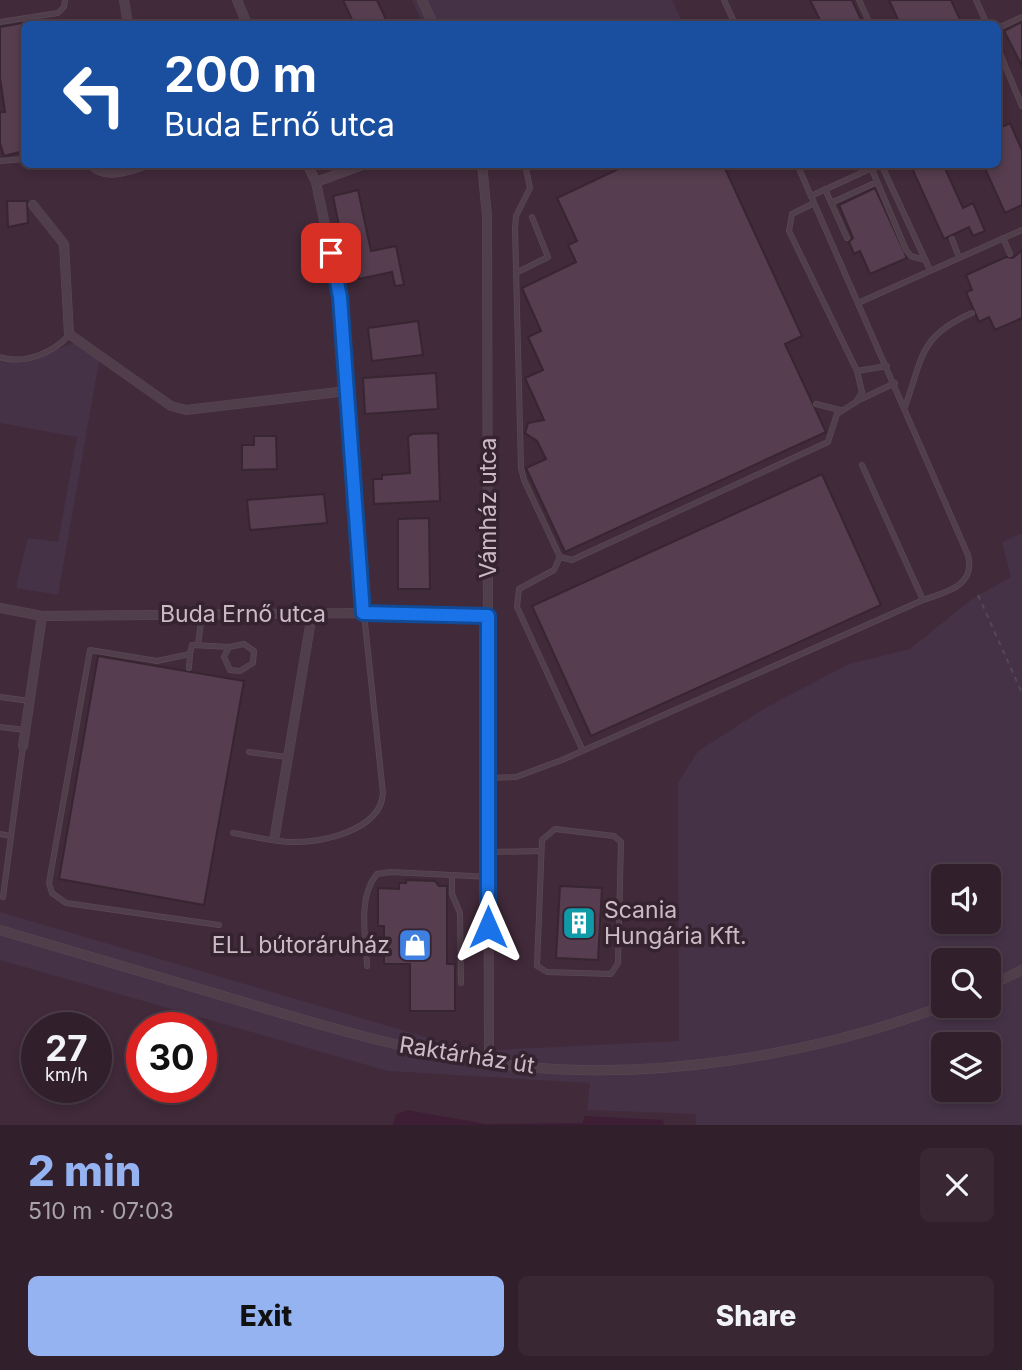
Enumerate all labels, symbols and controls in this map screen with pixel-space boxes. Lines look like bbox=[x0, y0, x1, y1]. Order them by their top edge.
text: 200 m bbox=[164, 45, 317, 104]
icon: left bbox=[49, 49, 140, 140]
text: Buda Ernő utca bbox=[164, 105, 395, 144]
pin bbox=[301, 223, 361, 283]
icon: arrive bbox=[312, 234, 350, 272]
street label: Vámház utca bbox=[474, 438, 502, 578]
street label: Buda Ernő utca bbox=[160, 600, 326, 628]
map controls bbox=[931, 864, 1001, 1102]
button: sound bbox=[931, 864, 1001, 934]
position arrow bbox=[451, 890, 525, 964]
place label: Scania Hungária Kft. bbox=[604, 896, 747, 950]
building icon: Scania Hungária Kft. bbox=[560, 904, 598, 942]
shop icon: ELL bútoráruház bbox=[396, 926, 434, 964]
place label: ELL bútoráruház bbox=[212, 931, 390, 959]
button: search bbox=[931, 948, 1001, 1018]
speed limit sign: 30 bbox=[126, 1012, 217, 1103]
text: 27 bbox=[45, 1027, 88, 1069]
street label: Raktárház út bbox=[397, 1030, 537, 1080]
button: layers bbox=[931, 1032, 1001, 1102]
text: km/h bbox=[45, 1064, 88, 1085]
text: 2 min bbox=[28, 1145, 142, 1196]
button: close bbox=[920, 1148, 994, 1222]
text: 510 m · 07:03 bbox=[28, 1197, 174, 1225]
button: Exit bbox=[28, 1276, 504, 1356]
button: Share bbox=[518, 1276, 994, 1356]

